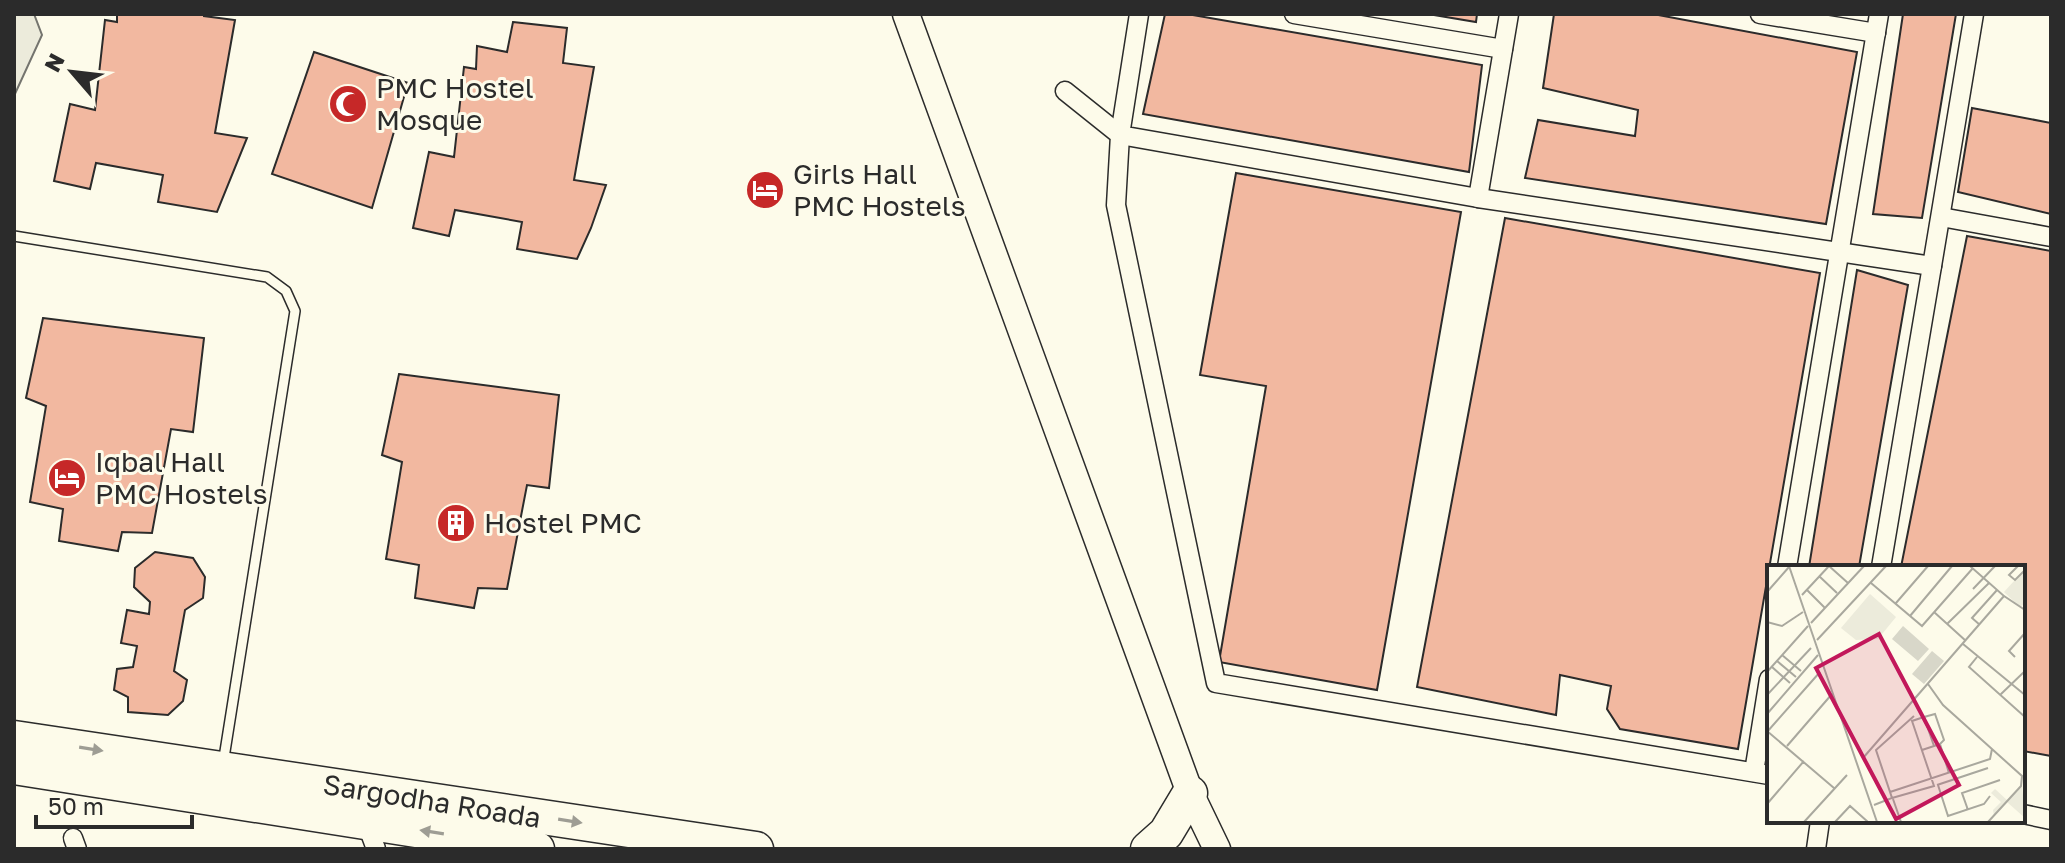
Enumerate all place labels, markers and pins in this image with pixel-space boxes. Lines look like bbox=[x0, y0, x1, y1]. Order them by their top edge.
place label: PMC Hostel Mosque bbox=[376, 71, 534, 136]
mosque icon: PMC Hostel Mosque bbox=[327, 83, 369, 125]
place label: Girls Hall PMC Hostels bbox=[793, 157, 966, 222]
hotel icon: Girls Hall PMC Hostels bbox=[744, 169, 786, 211]
place label: Iqbal Hall PMC Hostels bbox=[95, 445, 268, 510]
hotel icon: Iqbal Hall PMC Hostels bbox=[46, 457, 88, 499]
building icon: Hostel PMC bbox=[435, 502, 477, 544]
place label: Hostel PMC bbox=[484, 506, 642, 539]

